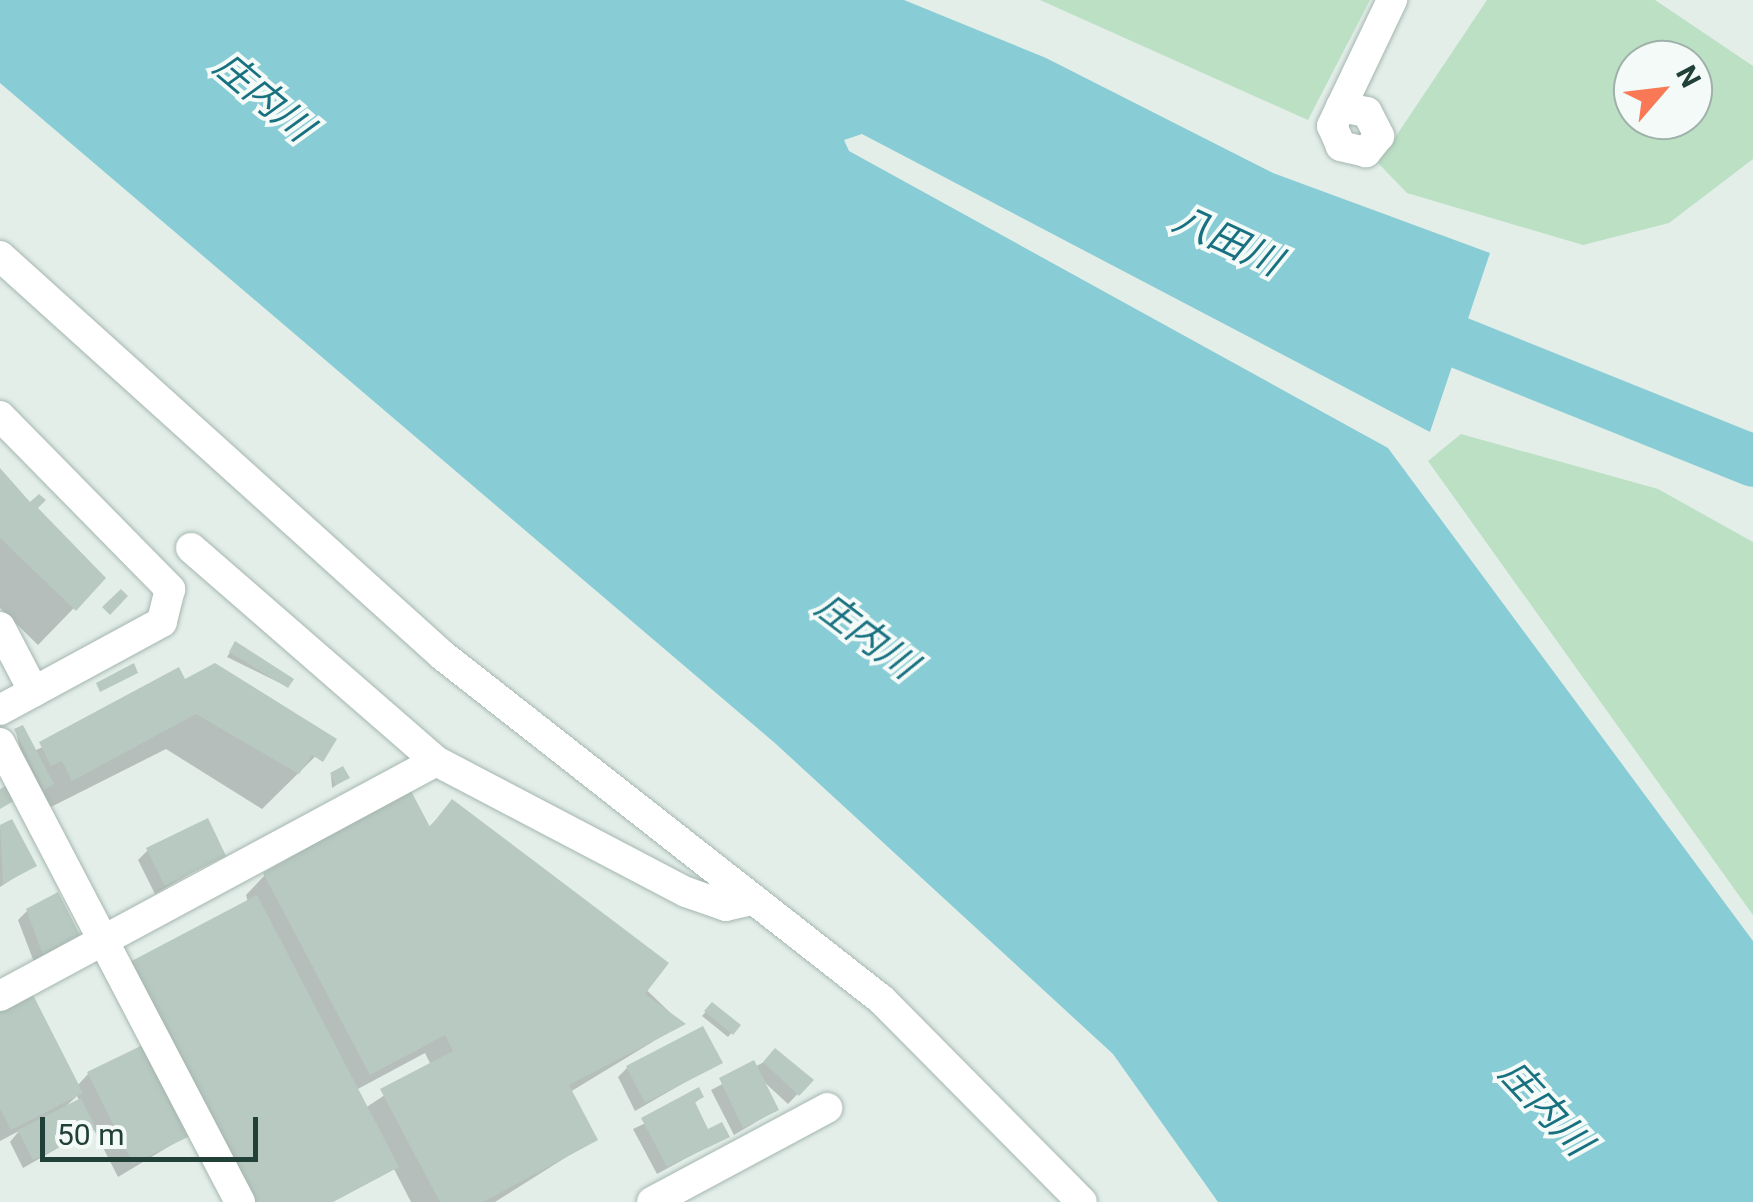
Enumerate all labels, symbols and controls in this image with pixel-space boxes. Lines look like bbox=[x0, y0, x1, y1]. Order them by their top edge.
north arrow bbox=[1613, 40, 1713, 140]
water label: 庄内川 bbox=[205, 43, 321, 151]
text: N bbox=[1669, 60, 1707, 93]
water label: 八田川 bbox=[1166, 196, 1288, 286]
water label: 庄内川 bbox=[807, 583, 925, 689]
water label: 庄内川 bbox=[1489, 1051, 1601, 1165]
scale bar bbox=[45, 1097, 262, 1159]
text: 50 m bbox=[57, 1117, 124, 1152]

